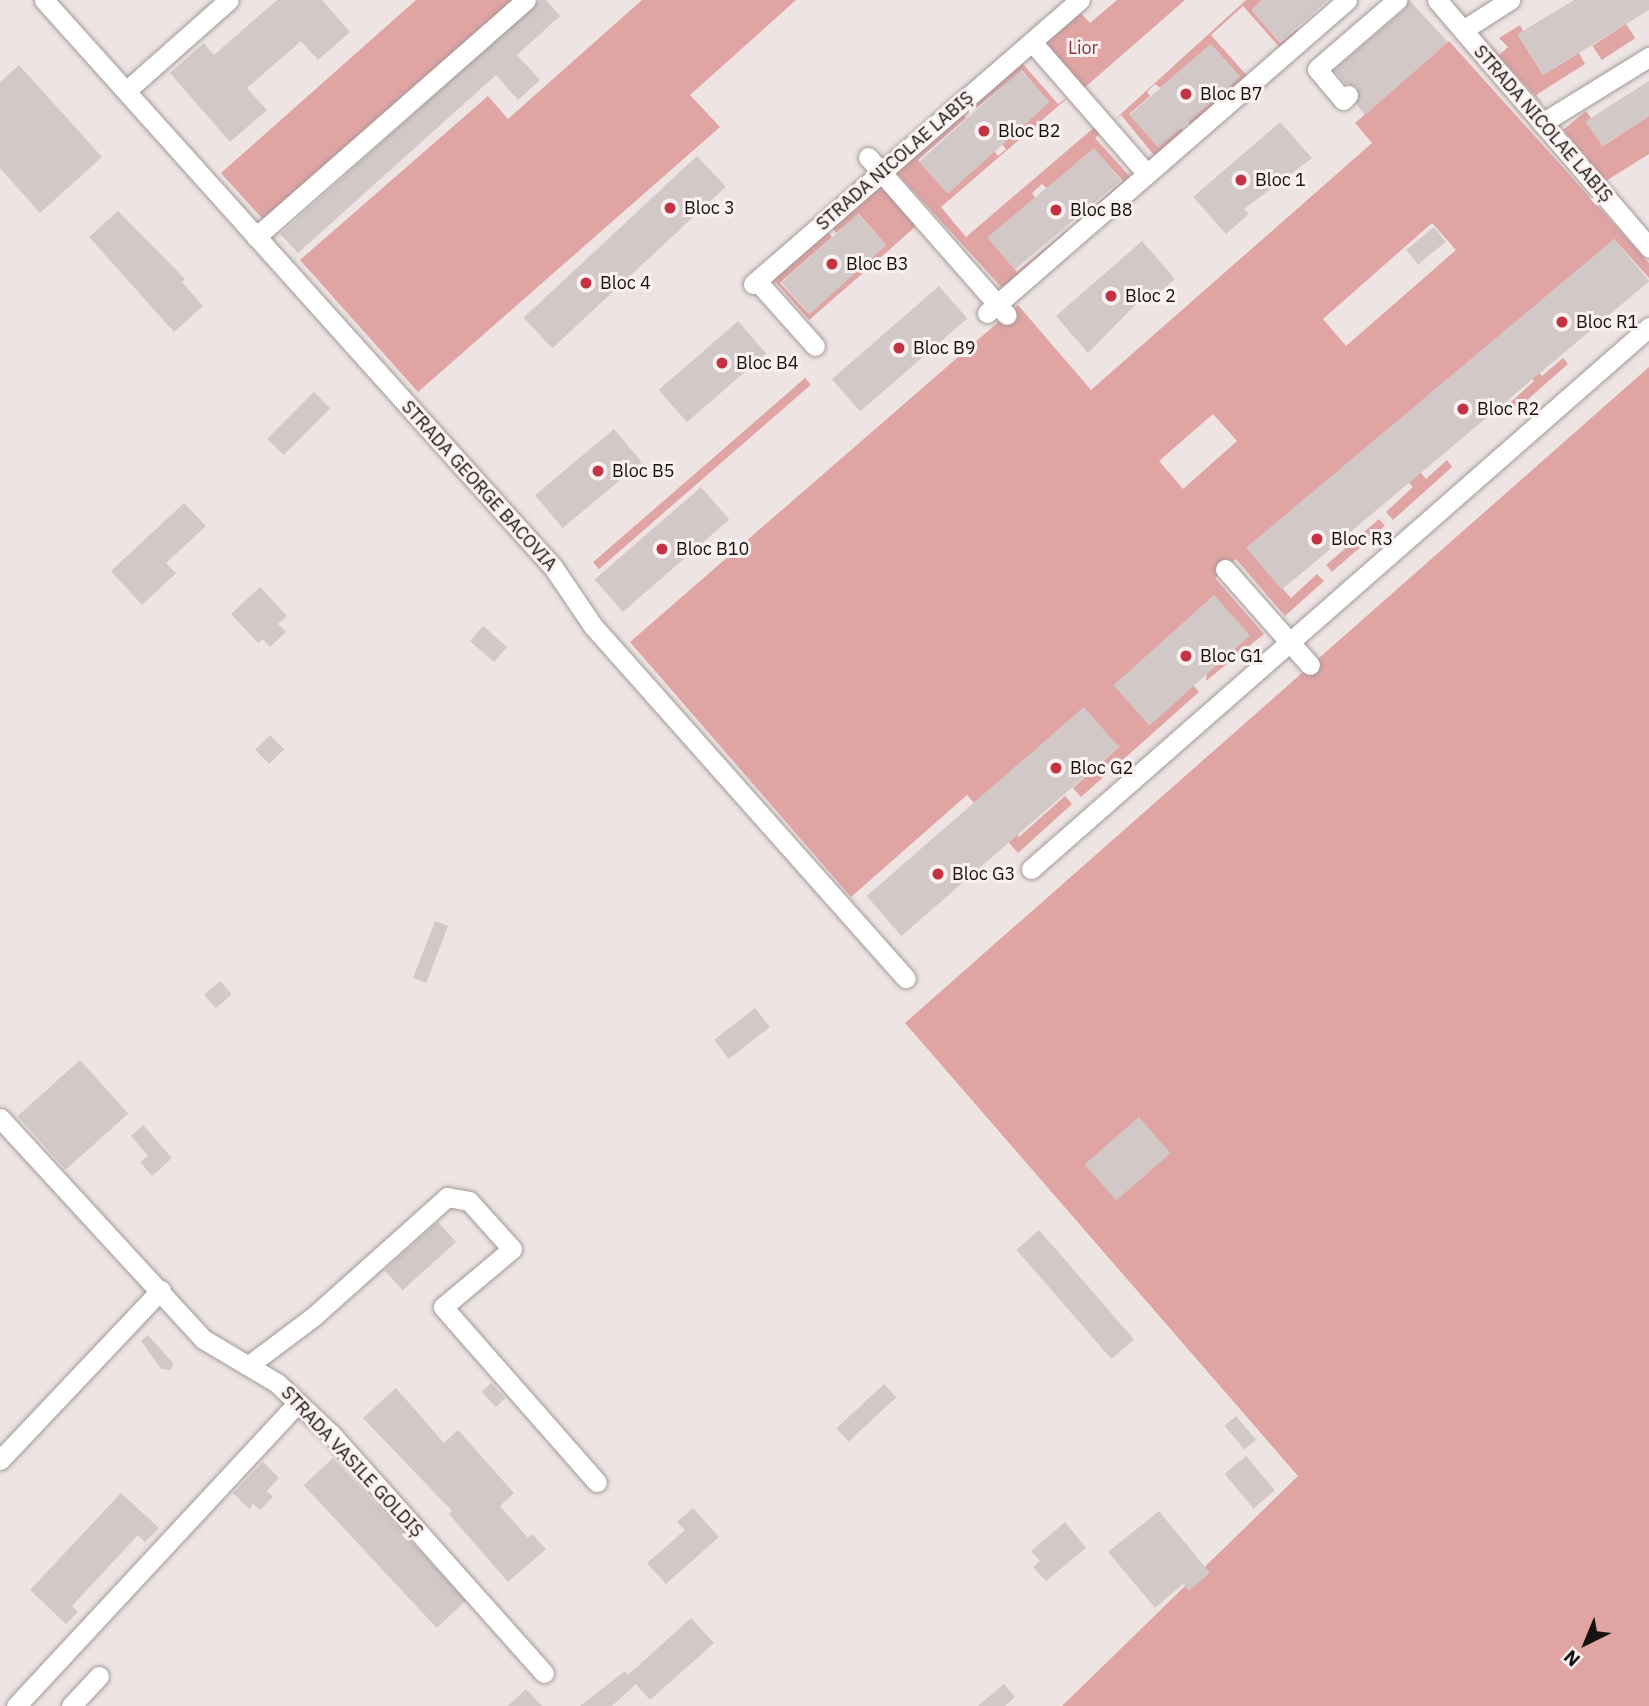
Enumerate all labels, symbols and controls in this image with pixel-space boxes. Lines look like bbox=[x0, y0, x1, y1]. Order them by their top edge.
park label: Lior bbox=[1068, 37, 1098, 59]
street label: STRADA NICOLAE LABIȘ bbox=[1469, 41, 1617, 207]
place label: Bloc B7 bbox=[1200, 83, 1263, 105]
marker: Bloc B7 bbox=[1178, 86, 1194, 102]
street label: STRADA NICOLAE LABIȘ bbox=[812, 87, 978, 235]
place label: Bloc B2 bbox=[998, 120, 1061, 142]
marker: Bloc B2 bbox=[976, 123, 992, 139]
place label: Bloc 1 bbox=[1255, 169, 1306, 191]
marker: Bloc 1 bbox=[1233, 172, 1249, 188]
place label: Bloc 3 bbox=[684, 197, 735, 219]
place label: Bloc B8 bbox=[1070, 199, 1133, 221]
marker: Bloc 3 bbox=[662, 200, 678, 216]
marker: Bloc B8 bbox=[1048, 202, 1064, 218]
place label: Bloc B3 bbox=[846, 253, 909, 275]
marker: Bloc B3 bbox=[824, 256, 840, 272]
place label: Bloc 4 bbox=[600, 272, 651, 294]
marker: Bloc 4 bbox=[578, 275, 594, 291]
place label: Bloc 2 bbox=[1125, 285, 1176, 307]
marker: Bloc 2 bbox=[1103, 288, 1119, 304]
place label: Bloc R1 bbox=[1576, 311, 1638, 333]
marker: Bloc R1 bbox=[1554, 314, 1570, 330]
place label: Bloc B9 bbox=[913, 337, 976, 359]
marker: Bloc B9 bbox=[891, 340, 907, 356]
place label: Bloc B4 bbox=[736, 352, 799, 374]
marker: Bloc B4 bbox=[714, 355, 730, 371]
street label: STRADA GEORGE BACOVIA bbox=[397, 396, 561, 576]
place label: Bloc R2 bbox=[1477, 398, 1539, 420]
marker: Bloc R2 bbox=[1455, 401, 1471, 417]
place label: Bloc B5 bbox=[612, 460, 675, 482]
marker: Bloc B5 bbox=[590, 463, 606, 479]
place label: Bloc R3 bbox=[1331, 528, 1393, 550]
marker: Bloc R3 bbox=[1309, 531, 1325, 547]
place label: Bloc B10 bbox=[676, 538, 749, 560]
marker: Bloc B10 bbox=[654, 541, 670, 557]
place label: Bloc G1 bbox=[1200, 645, 1263, 667]
marker: Bloc G1 bbox=[1178, 648, 1194, 664]
place label: Bloc G2 bbox=[1070, 757, 1133, 779]
marker: Bloc G2 bbox=[1048, 760, 1064, 776]
place label: Bloc G3 bbox=[952, 863, 1015, 885]
marker: Bloc G3 bbox=[930, 866, 946, 882]
street label: STRADA VASILE GOLDIȘ bbox=[276, 1382, 428, 1542]
north arrow bbox=[1551, 1608, 1621, 1678]
text: N bbox=[1558, 1645, 1585, 1672]

